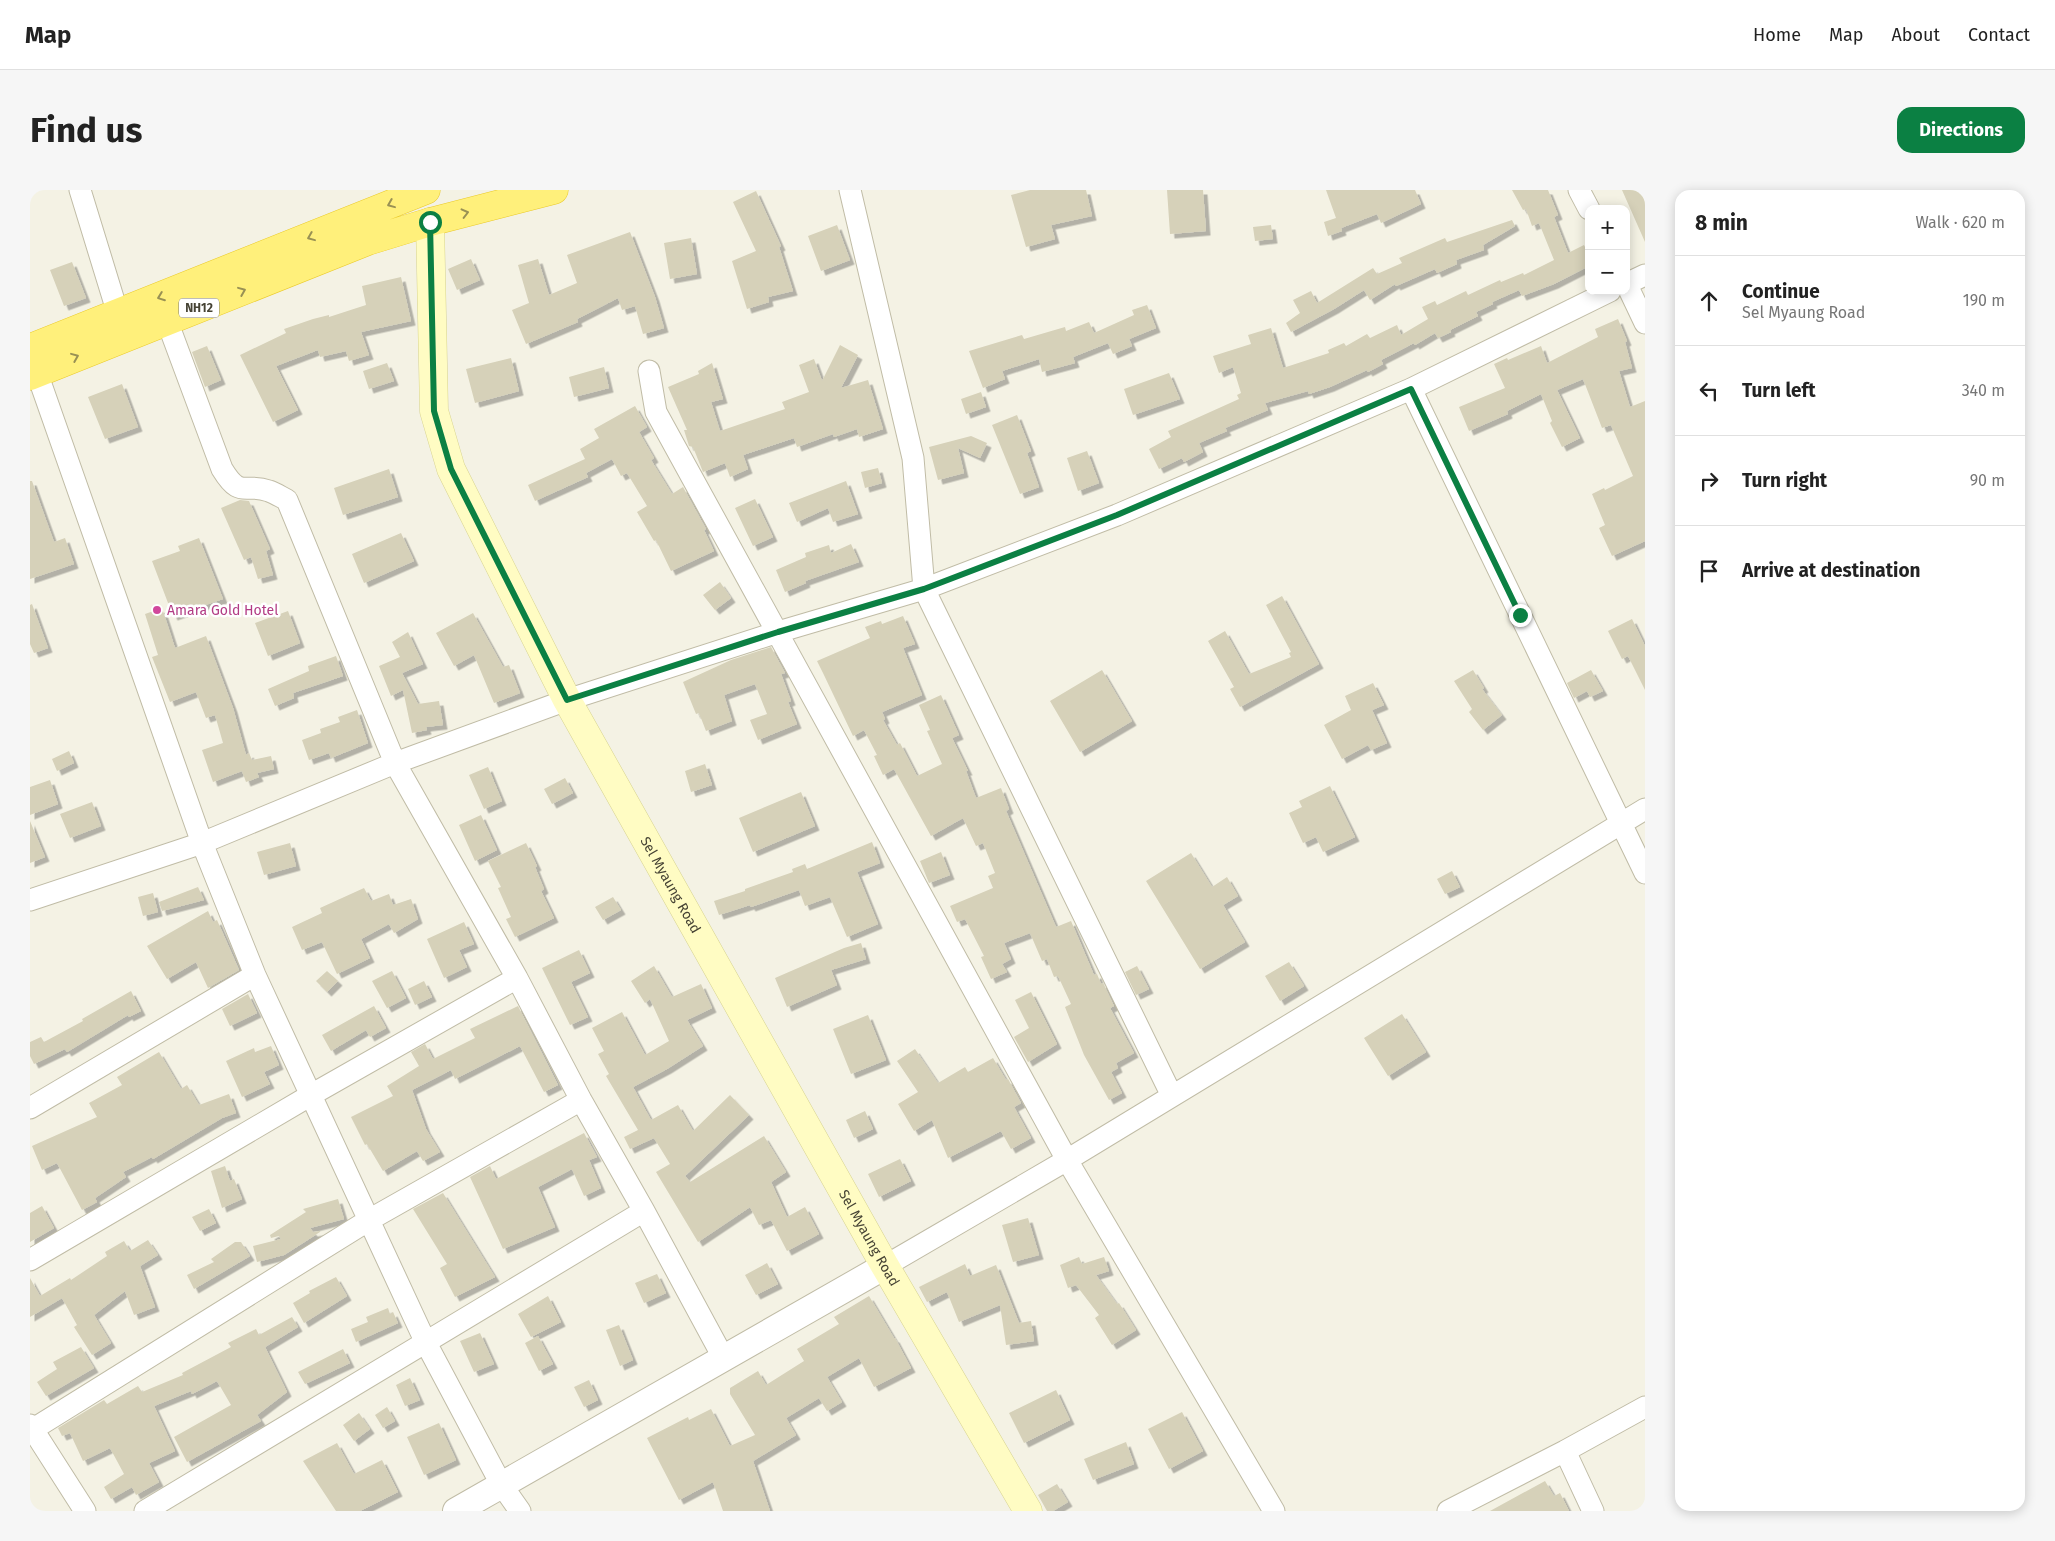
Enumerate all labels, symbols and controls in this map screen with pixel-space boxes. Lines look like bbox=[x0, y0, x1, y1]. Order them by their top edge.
text: Map bbox=[25, 21, 71, 49]
text: Home bbox=[1753, 24, 1801, 46]
text: Map bbox=[1829, 24, 1863, 46]
text: About bbox=[1891, 24, 1940, 46]
text: Contact bbox=[1968, 24, 2030, 46]
button: Directions bbox=[1897, 107, 2025, 153]
text: Find us bbox=[30, 109, 142, 151]
one-way arrow bbox=[387, 198, 396, 209]
map controls bbox=[1585, 205, 1630, 295]
button: + bbox=[1585, 205, 1630, 250]
one-way arrow bbox=[461, 208, 470, 219]
text: 8 min bbox=[1695, 210, 1748, 236]
route start bbox=[419, 211, 442, 234]
text: Walk · 620 m bbox=[1915, 213, 2005, 232]
one-way arrow bbox=[308, 231, 316, 241]
button: − bbox=[1585, 250, 1630, 295]
text: Continue bbox=[1742, 280, 1820, 303]
one-way arrow bbox=[238, 286, 246, 296]
icon: ahead bbox=[1695, 287, 1723, 315]
one-way arrow bbox=[157, 291, 165, 301]
text: 190 m bbox=[1963, 291, 2005, 310]
road number: NH12 bbox=[179, 299, 219, 318]
text: Sel Myaung Road bbox=[1742, 303, 1865, 322]
one-way arrow bbox=[70, 353, 79, 364]
icon: left bbox=[1695, 377, 1723, 405]
text: Turn left bbox=[1742, 379, 1816, 402]
text: 340 m bbox=[1962, 381, 2005, 400]
icon: right bbox=[1695, 467, 1723, 495]
text: Turn right bbox=[1742, 469, 1827, 492]
text: 90 m bbox=[1970, 471, 2005, 490]
icon: arrive bbox=[1695, 557, 1723, 585]
text: Arrive at destination bbox=[1742, 559, 1921, 582]
place label: Amara Gold Hotel bbox=[167, 602, 278, 619]
marker: Amara Gold Hotel bbox=[151, 604, 163, 616]
route end bbox=[1509, 604, 1532, 627]
street label: Sel Myaung Road bbox=[637, 834, 704, 936]
street label: Sel Myaung Road bbox=[835, 1187, 903, 1289]

